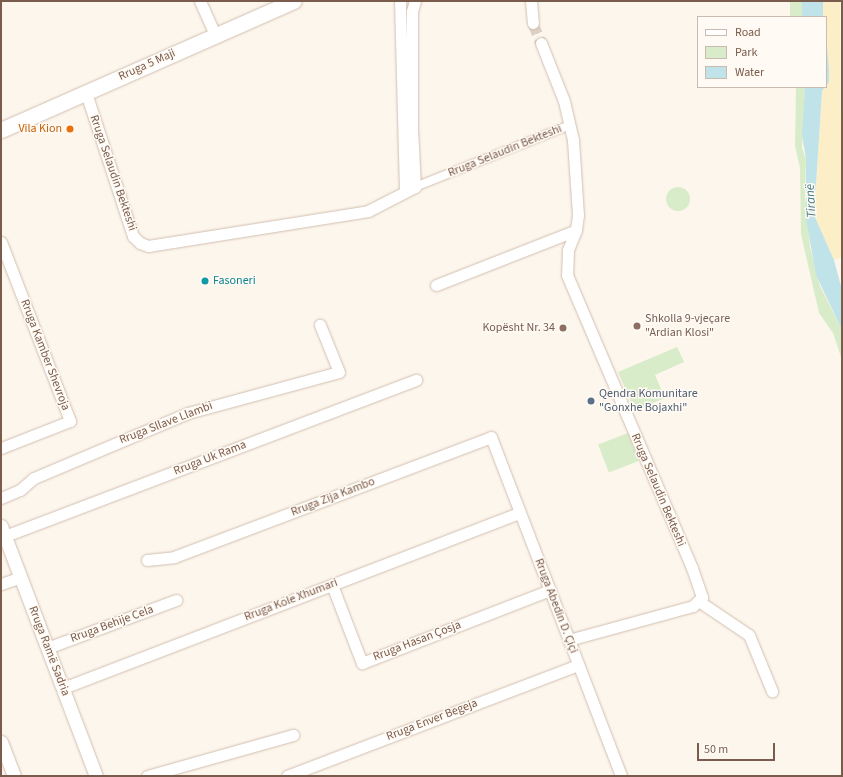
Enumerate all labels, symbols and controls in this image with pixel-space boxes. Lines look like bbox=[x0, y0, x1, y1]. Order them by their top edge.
legend bbox=[697, 16, 827, 88]
text: Road bbox=[735, 24, 761, 41]
text: Park bbox=[735, 44, 757, 61]
street label: Rruga 5 Maji bbox=[116, 46, 178, 84]
text: Water bbox=[735, 64, 764, 81]
street label: Rruga Selaudin Bekteshi bbox=[86, 113, 140, 233]
place label: Vila Kion bbox=[18, 122, 62, 136]
street label: Rruga Selaudin Bekteshi bbox=[446, 122, 564, 180]
marker: Vila Kion bbox=[65, 124, 75, 134]
water label: Tiranë bbox=[802, 184, 820, 218]
place label: Fasoneri bbox=[213, 274, 256, 288]
marker: Fasoneri bbox=[200, 276, 210, 286]
street label: Rruga Kamber Shevroja bbox=[17, 297, 73, 413]
place label: Shkolla 9-vjeçare "Ardian Klosi" bbox=[645, 312, 730, 340]
place label: Kopësht Nr. 34 bbox=[482, 321, 555, 335]
marker: Shkolla 9-vjeçare "Ardian Klosi" bbox=[632, 321, 642, 331]
marker: Kopësht Nr. 34 bbox=[558, 323, 568, 333]
place label: Qendra Komunitare "Gonxhe Bojaxhi" bbox=[599, 387, 698, 415]
marker: Qendra Komunitare "Gonxhe Bojaxhi" bbox=[586, 396, 596, 406]
street label: Rruga Sllave Llambi bbox=[117, 399, 215, 447]
street label: Rruga Selaudin Bekteshi bbox=[628, 431, 688, 549]
street label: Rruga Uk Rama bbox=[172, 438, 248, 478]
street label: Rruga Zija Kambo bbox=[289, 474, 377, 520]
street label: Rruga Abedin D. Çiçi bbox=[531, 557, 581, 655]
street label: Rruga Kole Xhumari bbox=[242, 576, 340, 624]
street label: Rruga Behije Cela bbox=[68, 602, 156, 646]
street label: Rruga Ramë Sadria bbox=[25, 604, 73, 698]
street label: Rruga Hasan Çosja bbox=[371, 618, 463, 664]
street label: Rruga Enver Begeja bbox=[384, 696, 480, 744]
scale bar bbox=[699, 735, 777, 761]
text: 50 m bbox=[704, 741, 728, 758]

